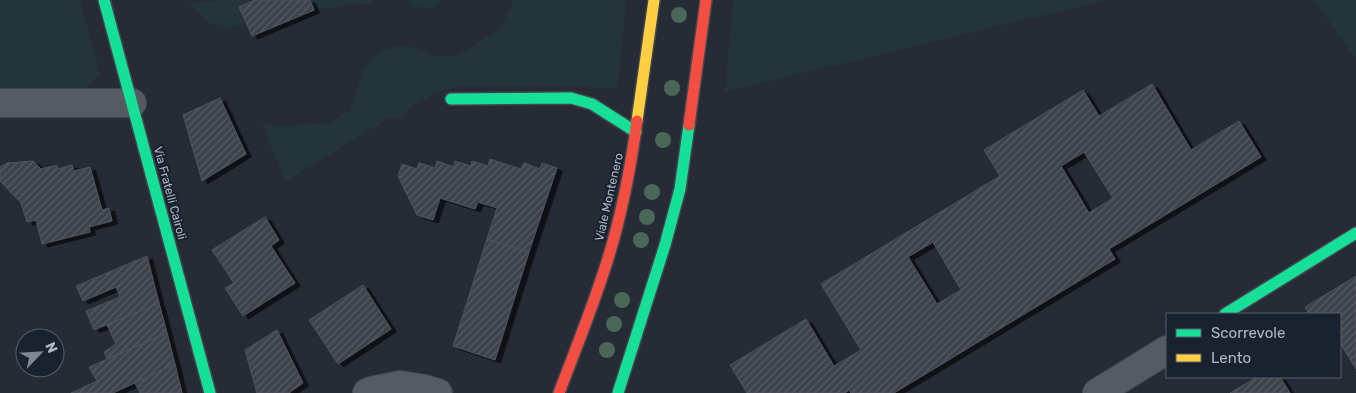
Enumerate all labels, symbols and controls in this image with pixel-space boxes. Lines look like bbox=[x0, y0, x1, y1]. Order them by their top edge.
street label: Via Fratelli Cairoli bbox=[151, 145, 189, 241]
street label: Viale Montenero bbox=[592, 151, 626, 243]
legend bbox=[1166, 313, 1341, 378]
text: Scorrevole bbox=[1211, 324, 1285, 342]
north arrow bbox=[15, 328, 65, 378]
text: N bbox=[41, 340, 61, 356]
text: Lento bbox=[1211, 349, 1251, 367]

